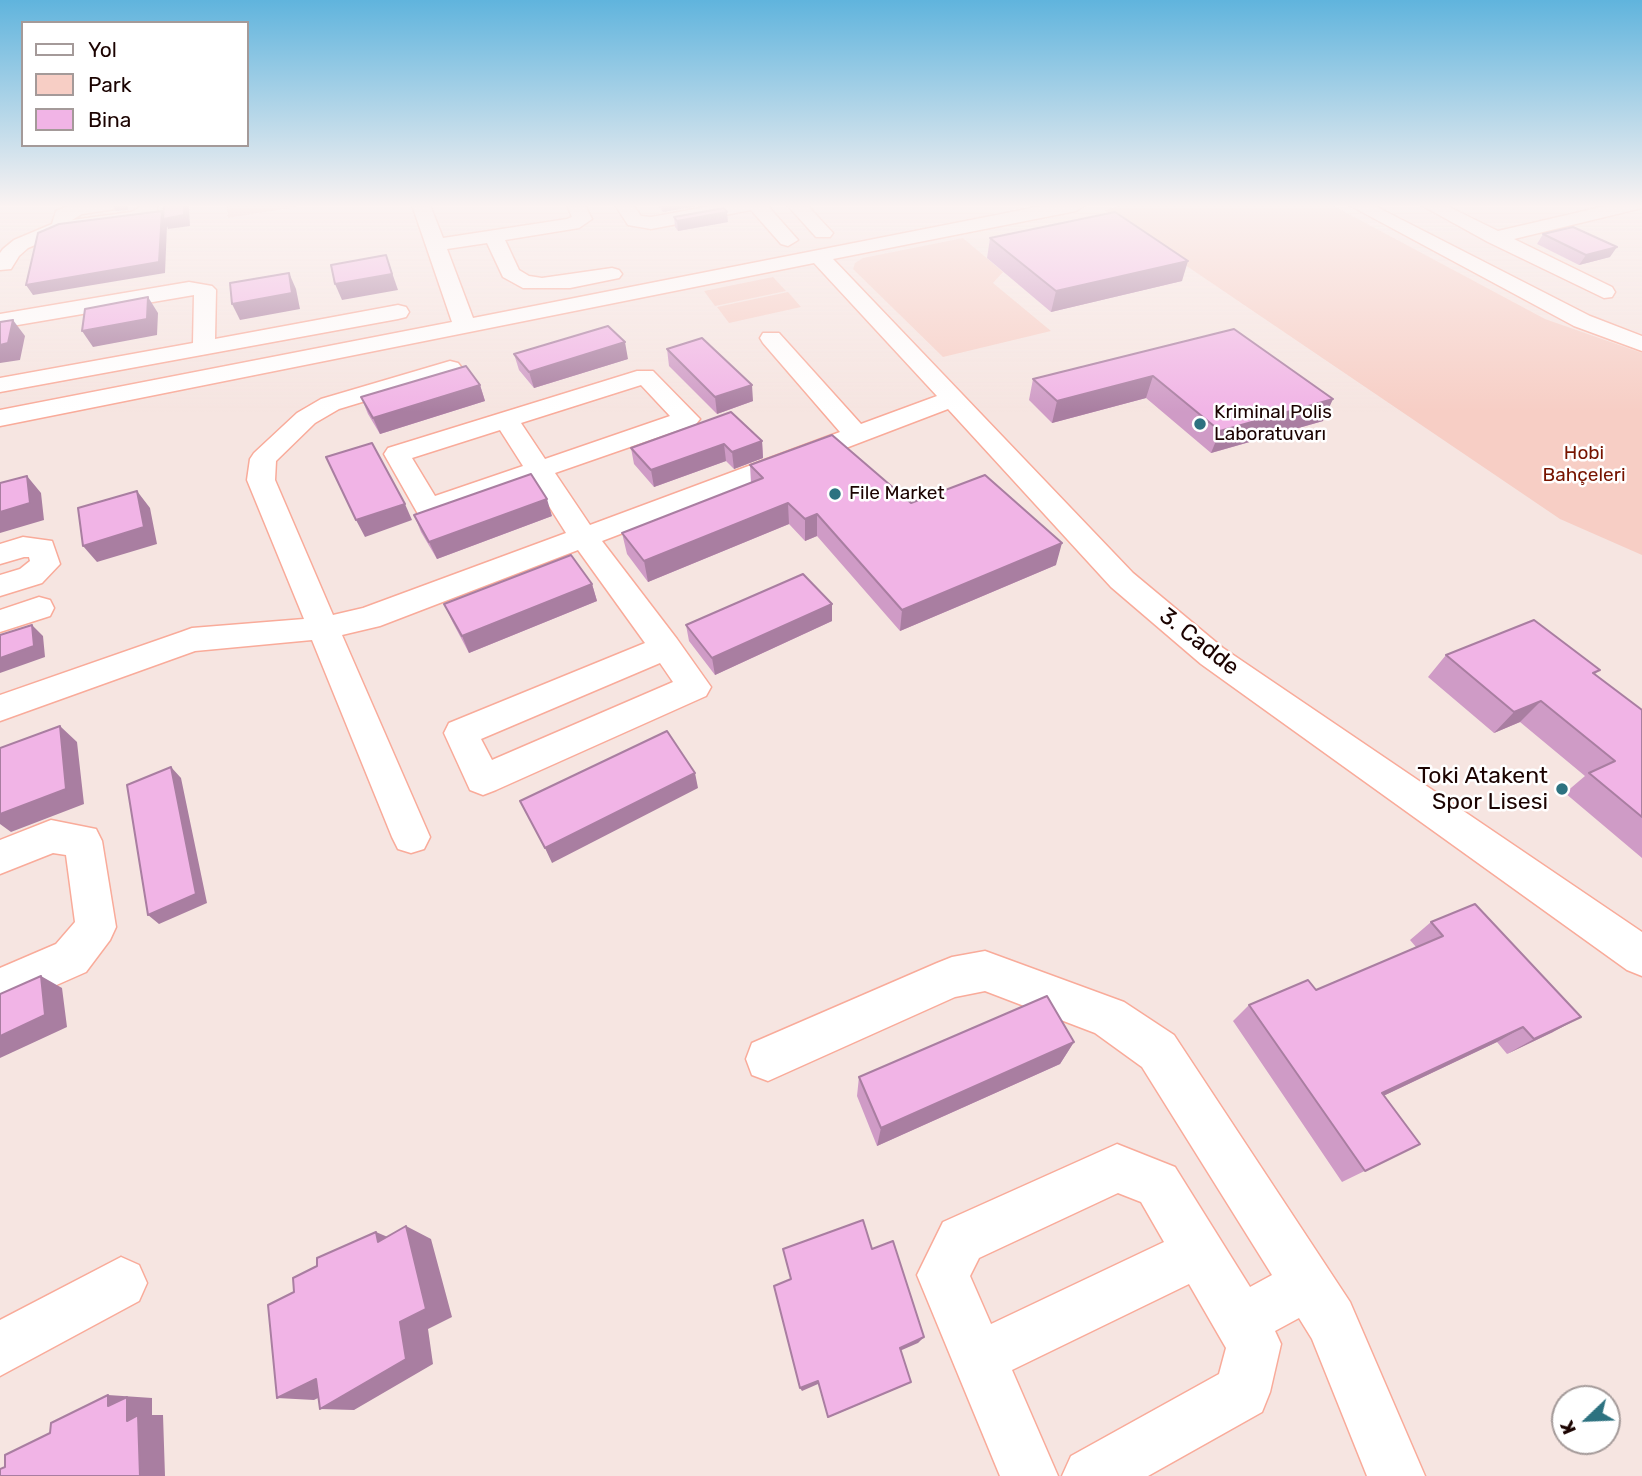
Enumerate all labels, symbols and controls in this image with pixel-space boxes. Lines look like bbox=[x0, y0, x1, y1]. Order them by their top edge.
legend bbox=[21, 21, 248, 147]
text: Yol bbox=[88, 37, 117, 62]
text: Park bbox=[88, 72, 132, 97]
text: Bina bbox=[88, 107, 131, 132]
place label: Kriminal Polis Laboratuvarı bbox=[1214, 402, 1332, 446]
marker: Kriminal Polis Laboratuvarı bbox=[1192, 416, 1208, 432]
park label: Hobi Bahçeleri bbox=[1543, 443, 1625, 487]
place label: File Market bbox=[849, 483, 945, 505]
marker: File Market bbox=[827, 486, 843, 502]
street label: 3. Cadde bbox=[1154, 602, 1244, 682]
place label: Toki Atakent Spor Lisesi bbox=[1417, 762, 1548, 816]
marker: Toki Atakent Spor Lisesi bbox=[1554, 781, 1570, 797]
north arrow bbox=[1551, 1385, 1621, 1455]
text: K bbox=[1555, 1417, 1581, 1438]

